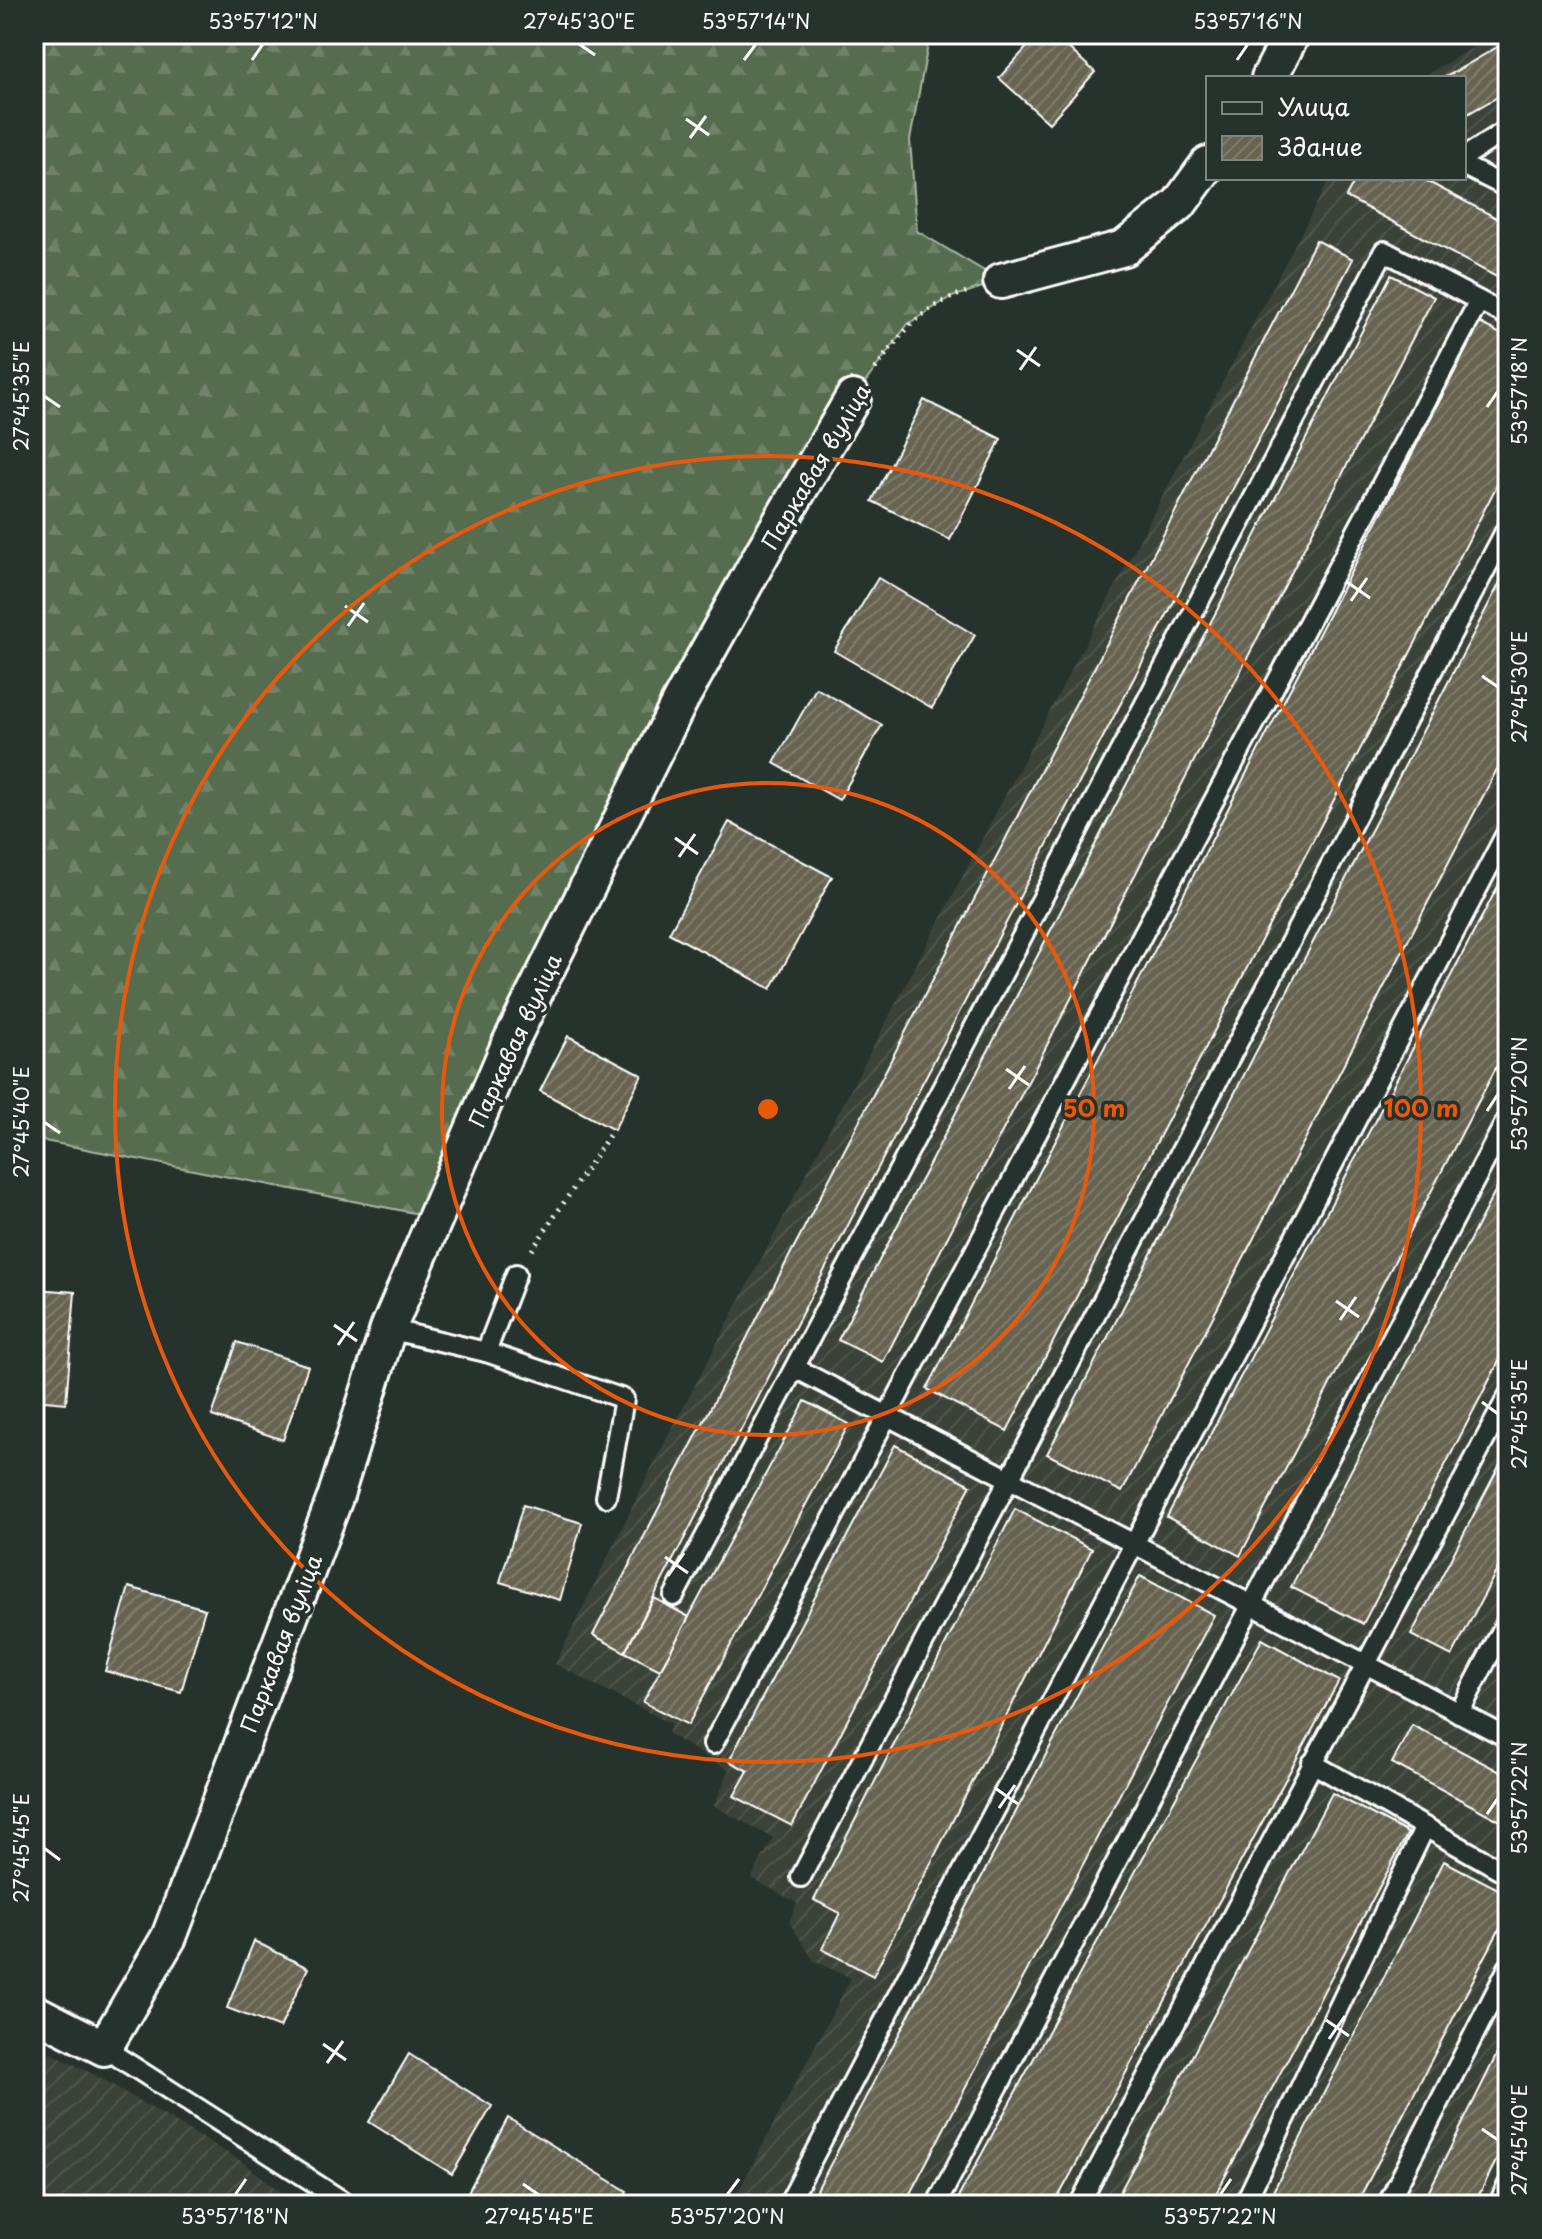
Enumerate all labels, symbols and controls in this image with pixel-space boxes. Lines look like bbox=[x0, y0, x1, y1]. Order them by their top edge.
text: 53°57'12"N bbox=[208, 6, 318, 36]
text: 27°45'30"E bbox=[523, 6, 635, 36]
text: 53°57'14"N bbox=[702, 6, 810, 36]
text: 53°57'16"N bbox=[1193, 6, 1303, 36]
legend bbox=[1206, 76, 1466, 180]
text: Улица bbox=[1278, 88, 1350, 124]
text: Здание bbox=[1278, 128, 1363, 164]
text: 53°57'18"N bbox=[1504, 337, 1534, 445]
text: 27°45'35"E bbox=[6, 341, 36, 451]
street label: Паркавая вуліца bbox=[752, 376, 878, 555]
text: 27°45'30"E bbox=[1504, 631, 1534, 743]
street label: Паркавая вуліца bbox=[459, 947, 569, 1132]
text: 53°57'20"N bbox=[1504, 1036, 1534, 1152]
text: 27°45'40"E bbox=[6, 1066, 36, 1178]
text: 50 m bbox=[1063, 1089, 1125, 1125]
text: 100 m bbox=[1384, 1089, 1458, 1125]
centre of rings bbox=[754, 1095, 782, 1123]
text: 27°45'35"E bbox=[1504, 1359, 1534, 1469]
street label: Паркавая вуліца bbox=[231, 1549, 329, 1737]
text: 53°57'22"N bbox=[1504, 1741, 1534, 1855]
text: 27°45'45"E bbox=[6, 1793, 36, 1903]
text: 27°45'40"E bbox=[1504, 2084, 1534, 2196]
text: 53°57'18"N bbox=[181, 2201, 289, 2231]
text: 27°45'45"E bbox=[484, 2201, 594, 2231]
text: 53°57'20"N bbox=[669, 2201, 785, 2231]
text: 53°57'22"N bbox=[1163, 2201, 1277, 2231]

